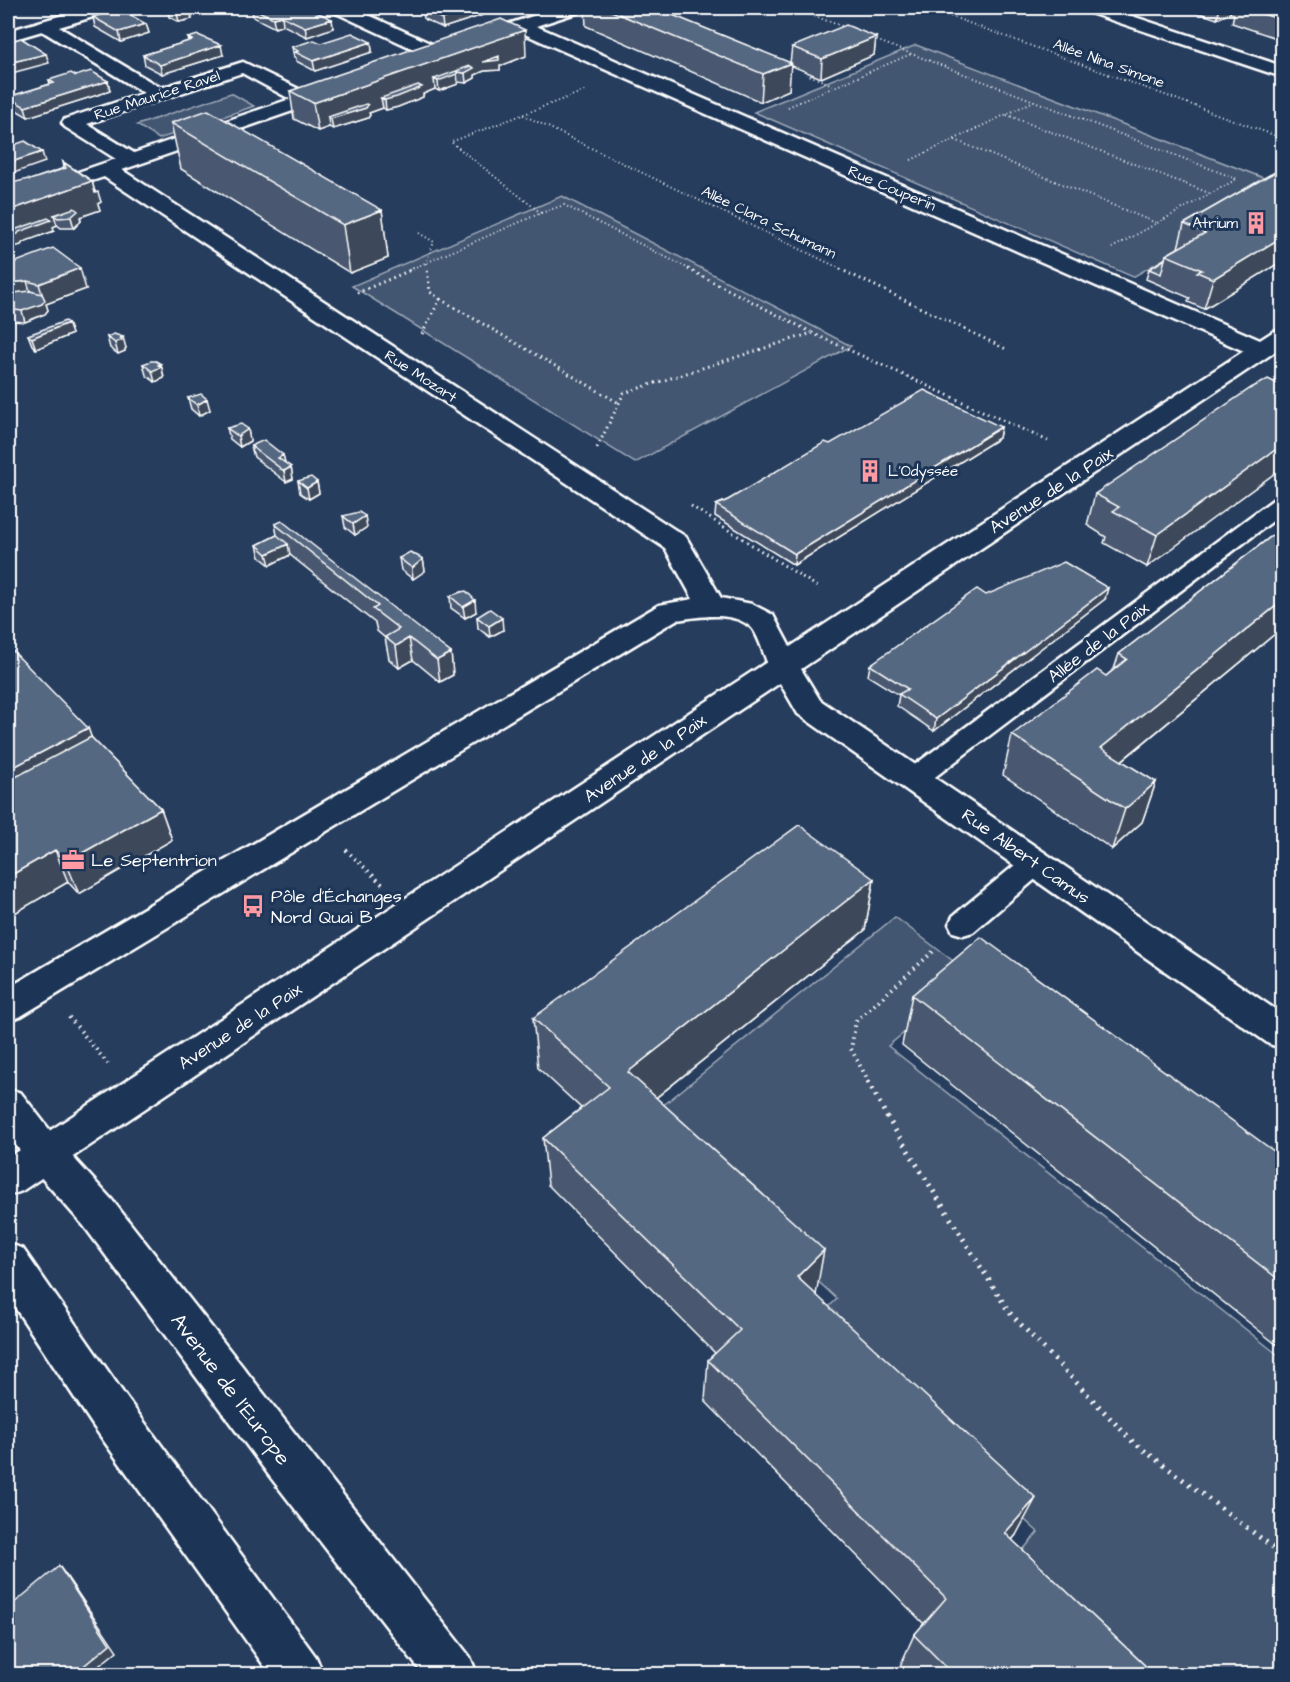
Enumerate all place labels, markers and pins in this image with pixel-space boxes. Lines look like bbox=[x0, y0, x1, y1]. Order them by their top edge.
building icon: Atrium bbox=[1243, 210, 1269, 236]
place label: Atrium bbox=[1192, 213, 1238, 234]
building icon: L'Odyssée bbox=[857, 458, 883, 484]
place label: L'Odyssée bbox=[888, 461, 958, 483]
office icon: Le Septentrion bbox=[60, 847, 86, 873]
place label: Le Septentrion bbox=[91, 848, 217, 873]
place label: Pôle d'Échanges Nord Quai B bbox=[271, 884, 402, 930]
bus stop icon: Pôle d'Échanges Nord Quai B bbox=[240, 893, 266, 919]

